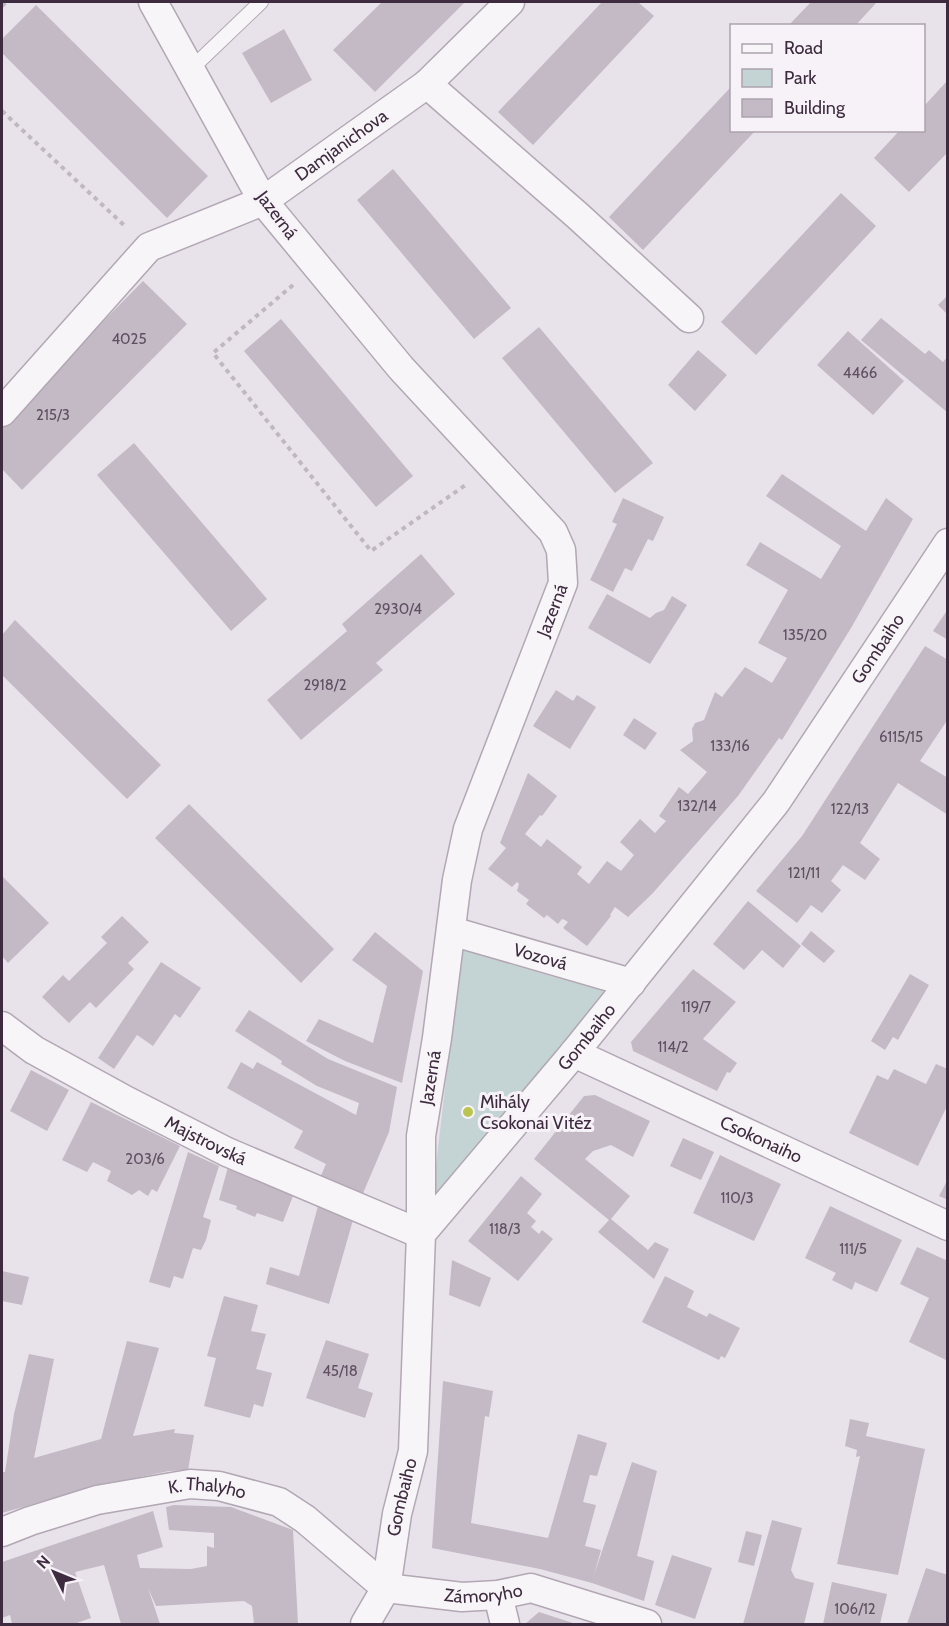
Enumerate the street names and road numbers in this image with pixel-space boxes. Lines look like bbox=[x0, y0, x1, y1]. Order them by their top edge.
street label: Damjanichova bbox=[291, 104, 392, 186]
street label: Jazerná bbox=[251, 186, 303, 244]
street label: Jazerná bbox=[532, 580, 573, 641]
street label: Gombaiho bbox=[847, 609, 909, 688]
street label: Vozová bbox=[511, 939, 570, 975]
street label: Gombaiho bbox=[553, 999, 620, 1075]
street label: Jazerná bbox=[415, 1048, 446, 1108]
street label: Majstrovská bbox=[161, 1111, 250, 1170]
street label: Csokonaiho bbox=[716, 1111, 806, 1168]
street label: Gombaiho bbox=[383, 1456, 422, 1538]
street label: K. Thalyho bbox=[166, 1473, 249, 1504]
street label: Zámoryho bbox=[443, 1579, 525, 1608]

